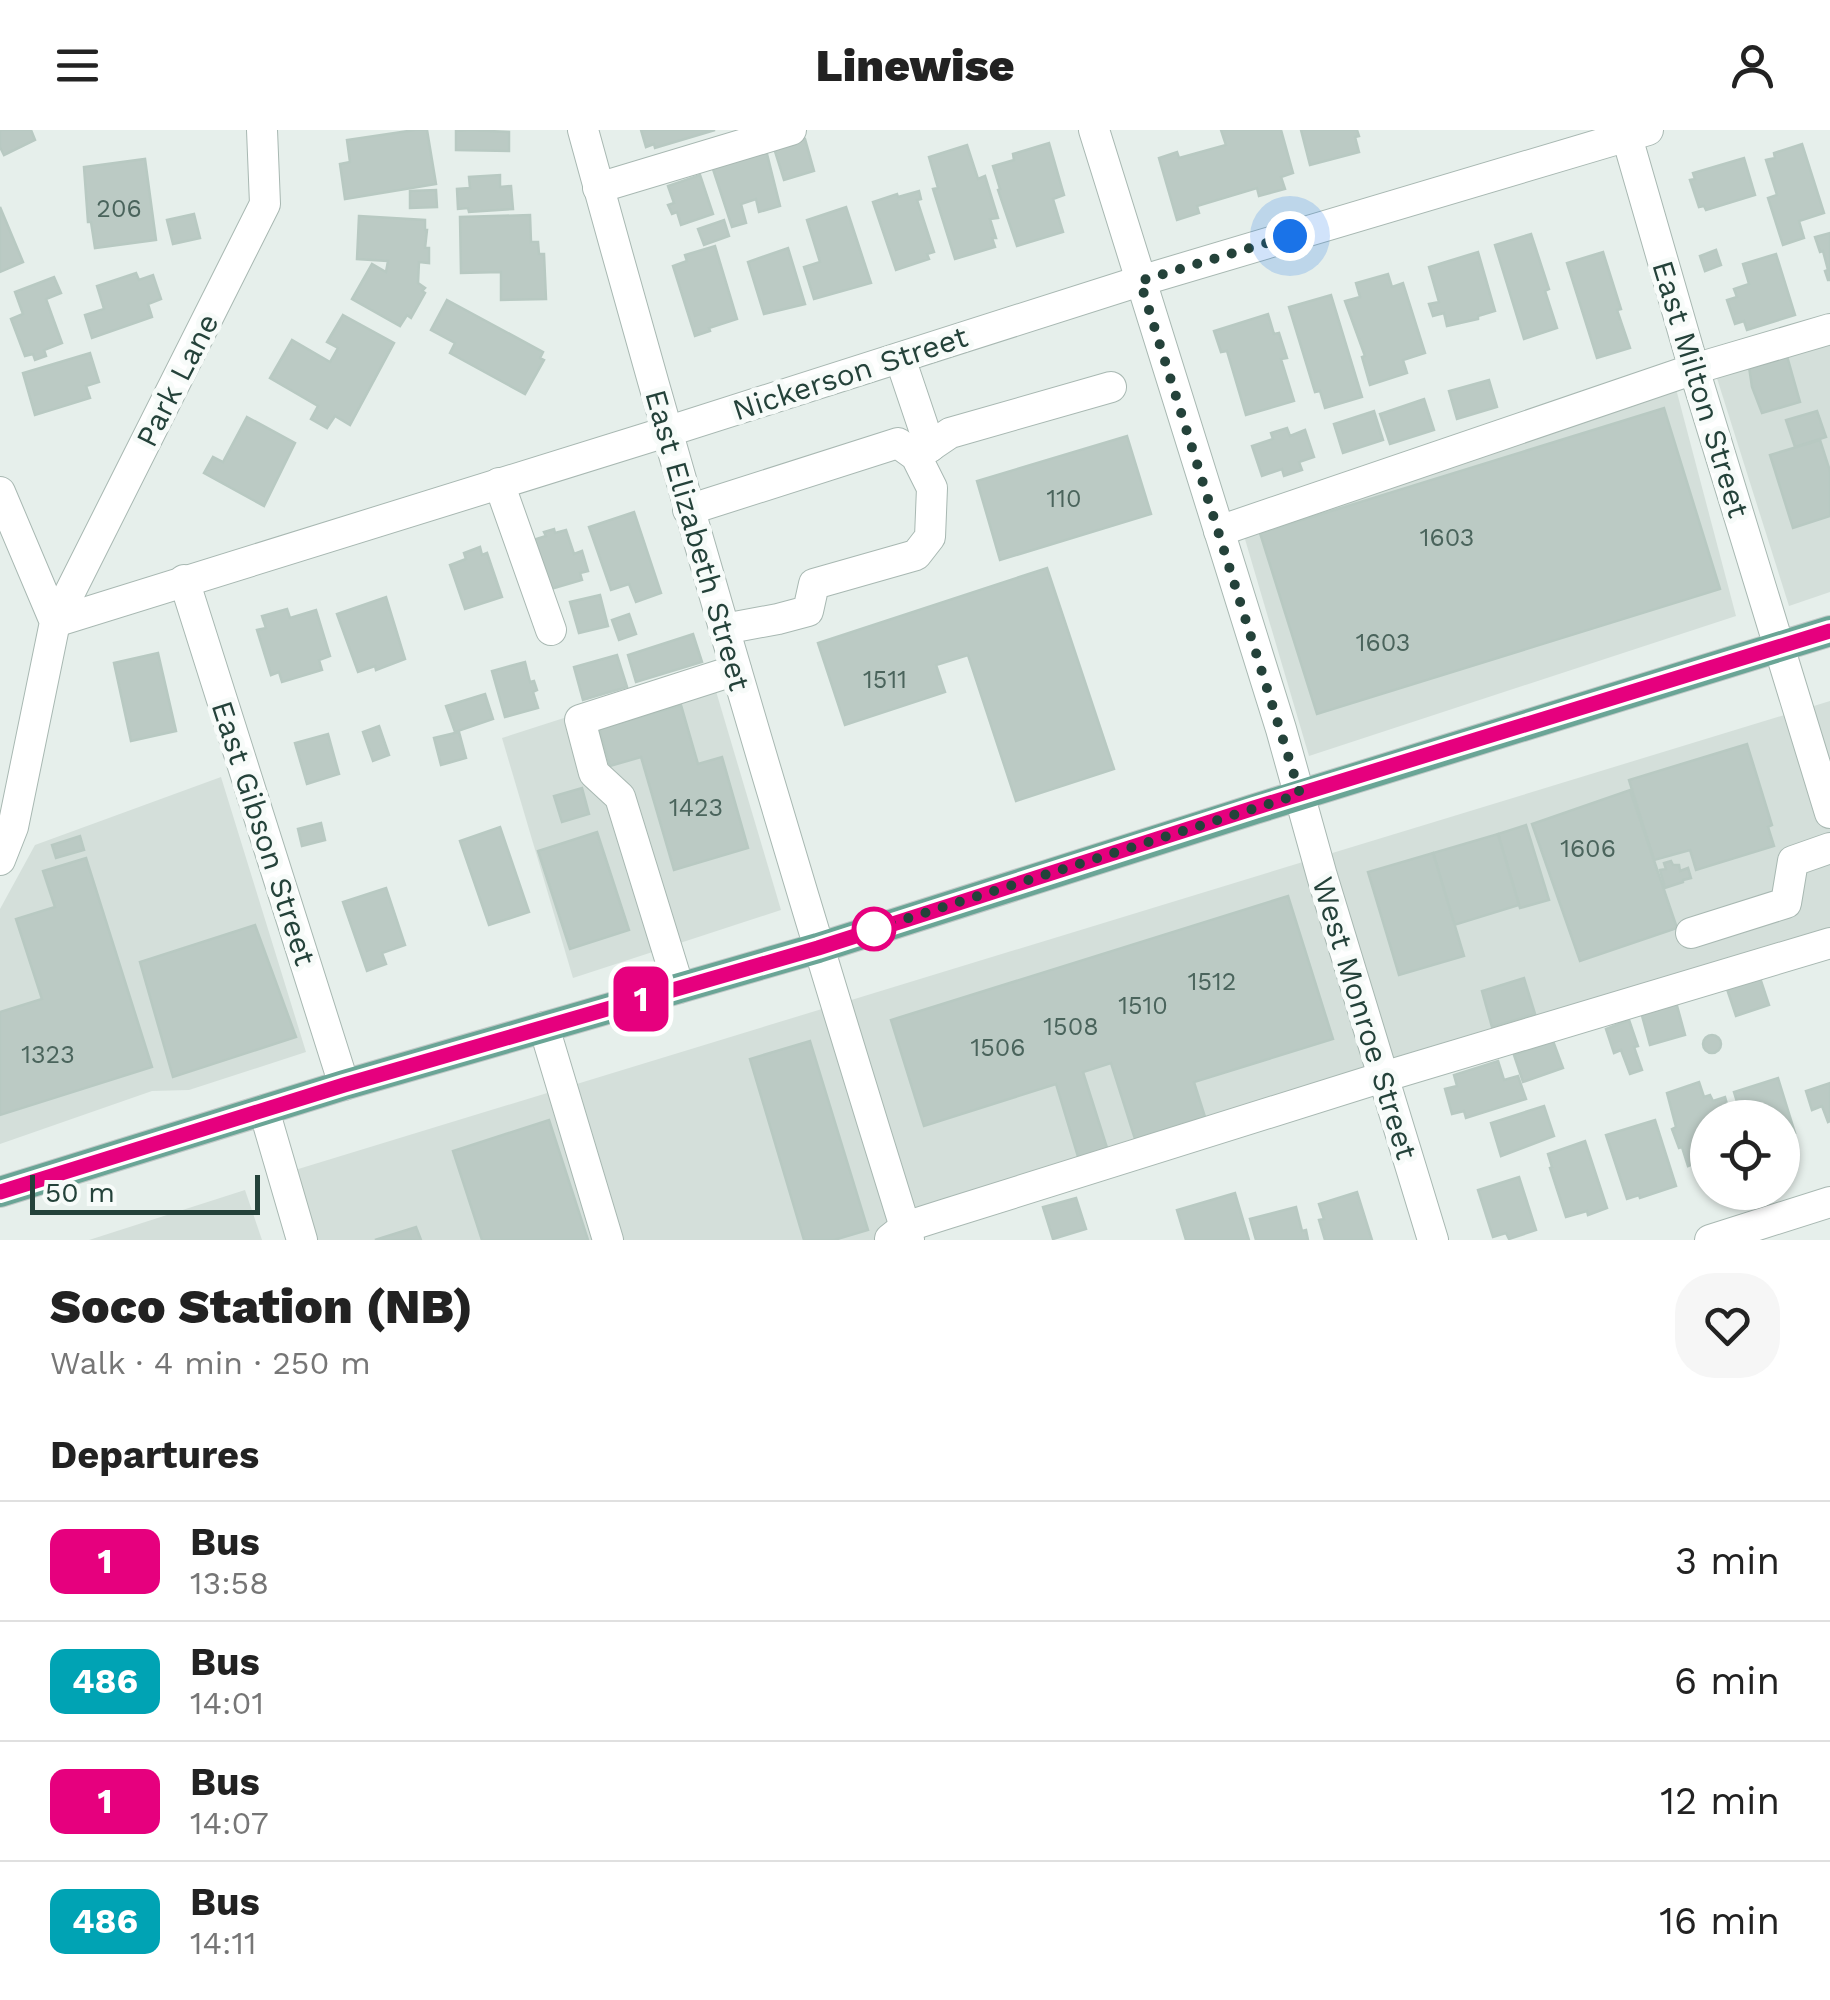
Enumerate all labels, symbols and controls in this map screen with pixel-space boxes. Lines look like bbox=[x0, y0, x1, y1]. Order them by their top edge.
icon: menu bbox=[50, 38, 105, 93]
icon: person bbox=[1725, 38, 1780, 93]
text: Linewise bbox=[815, 39, 1015, 92]
house number: 206 bbox=[96, 194, 142, 223]
your location bbox=[1265, 211, 1315, 261]
street label: East Milton Street bbox=[1645, 256, 1757, 522]
street label: Park Lane bbox=[129, 307, 225, 453]
street label: Nickerson Street bbox=[728, 318, 972, 428]
street label: East Elizabeth Street bbox=[638, 386, 758, 695]
house number: 110 bbox=[1046, 484, 1082, 513]
house number: 1603 bbox=[1420, 523, 1474, 552]
house number: 1603 bbox=[1356, 628, 1410, 657]
house number: 1511 bbox=[863, 665, 907, 694]
street label: East Gibson Street bbox=[205, 696, 323, 970]
house number: 1423 bbox=[669, 793, 723, 822]
house number: 1606 bbox=[1560, 834, 1616, 863]
street label: West Monroe Street bbox=[1305, 873, 1425, 1164]
unlabelled marker bbox=[853, 908, 895, 950]
line badge: 1 bbox=[608, 966, 674, 1032]
house number: 1512 bbox=[1188, 967, 1236, 996]
text: 1 bbox=[633, 978, 649, 1020]
house number: 1510 bbox=[1118, 991, 1168, 1020]
house number: 1508 bbox=[1043, 1012, 1099, 1041]
house number: 1506 bbox=[970, 1033, 1026, 1062]
house number: 1323 bbox=[21, 1040, 75, 1069]
map controls bbox=[1690, 1100, 1800, 1210]
button: locate bbox=[1690, 1100, 1800, 1210]
scale bar bbox=[30, 1170, 260, 1214]
text: 50 m bbox=[45, 1176, 115, 1209]
button: heart bbox=[1675, 1273, 1780, 1378]
text: Soco Station (NB) bbox=[50, 1278, 473, 1335]
text: Walk · 4 min · 250 m bbox=[50, 1344, 371, 1382]
text: Departures bbox=[50, 1433, 259, 1477]
text: Bus bbox=[190, 1520, 260, 1564]
text: 3 min bbox=[1675, 1539, 1780, 1583]
text: 1 bbox=[97, 1540, 113, 1582]
text: 13:58 bbox=[190, 1564, 269, 1602]
text: Bus bbox=[190, 1640, 260, 1684]
text: 6 min bbox=[1674, 1659, 1780, 1703]
text: 486 bbox=[72, 1660, 138, 1702]
text: 14:01 bbox=[190, 1684, 264, 1722]
text: Bus bbox=[190, 1760, 260, 1804]
text: 12 min bbox=[1660, 1779, 1780, 1823]
text: 1 bbox=[97, 1780, 113, 1822]
text: 14:07 bbox=[190, 1804, 269, 1842]
text: Bus bbox=[190, 1880, 260, 1924]
text: 16 min bbox=[1659, 1899, 1780, 1943]
text: 486 bbox=[72, 1900, 138, 1942]
text: 14:11 bbox=[190, 1924, 256, 1962]

